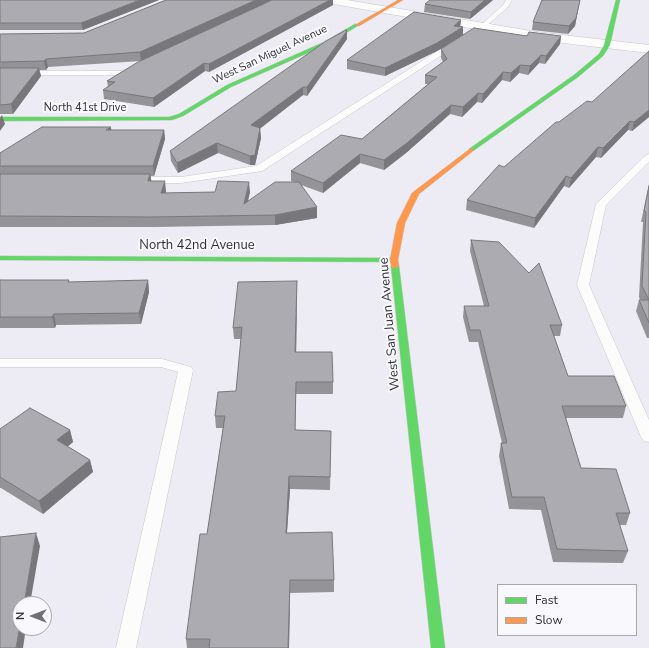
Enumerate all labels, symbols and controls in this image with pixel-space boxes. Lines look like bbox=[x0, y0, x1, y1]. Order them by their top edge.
street label: West San Miguel Avenue bbox=[211, 23, 329, 87]
street label: North 41st Drive bbox=[44, 101, 126, 115]
street label: North 42nd Avenue bbox=[139, 238, 255, 254]
street label: West San Juan Avenue bbox=[376, 257, 404, 391]
legend bbox=[497, 584, 637, 636]
text: Fast bbox=[535, 592, 558, 608]
north arrow bbox=[12, 596, 52, 636]
text: N bbox=[13, 612, 28, 620]
text: Slow bbox=[535, 612, 563, 628]

